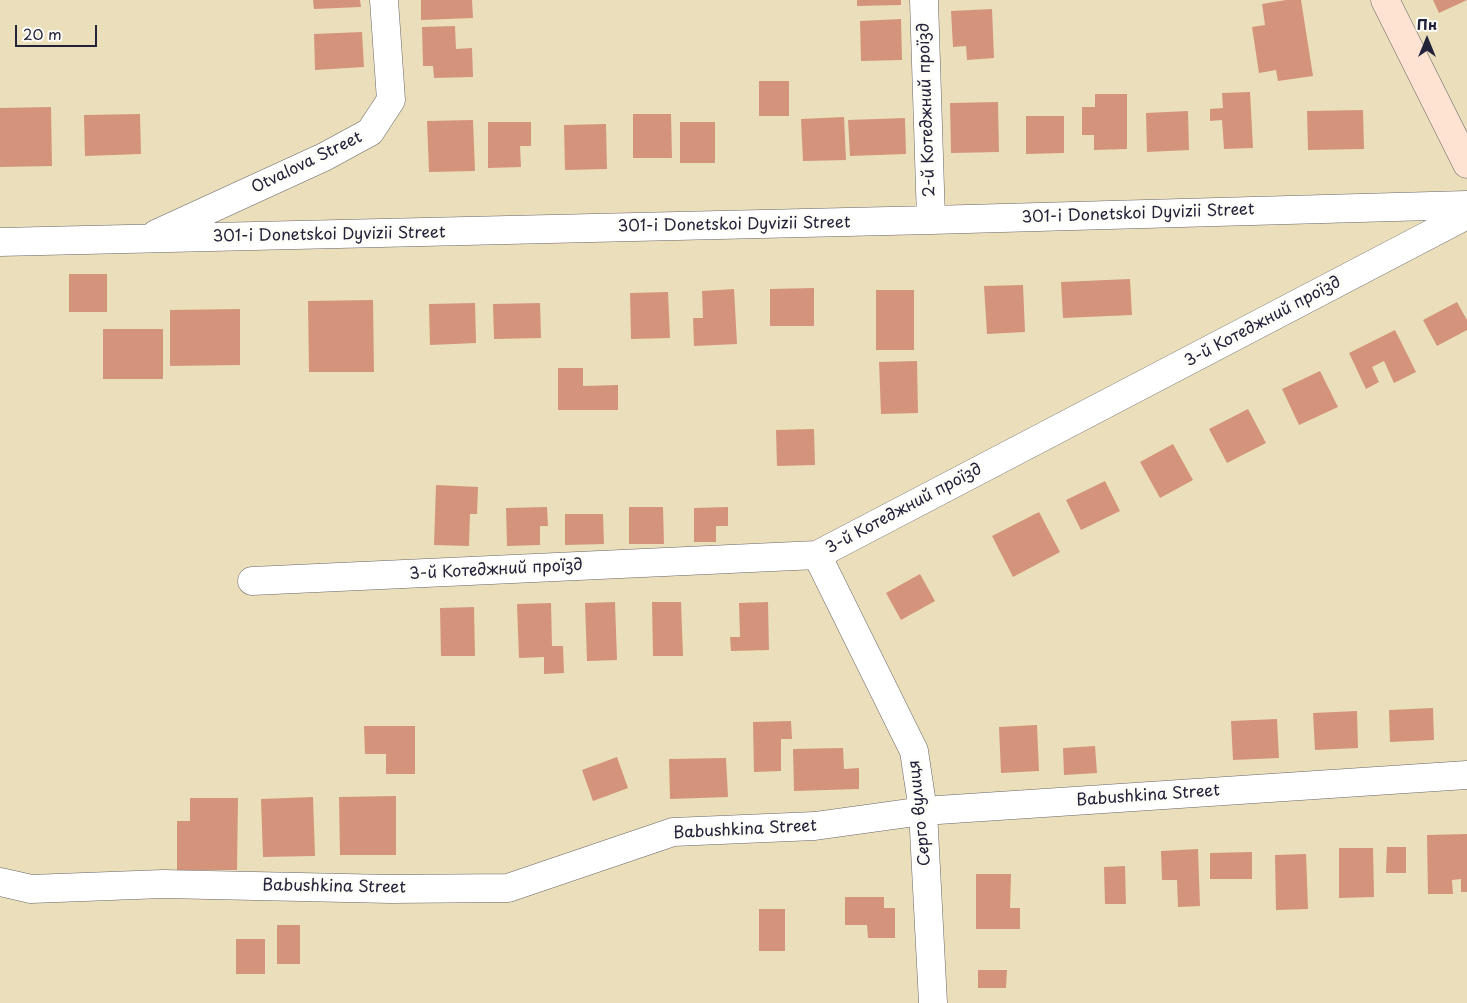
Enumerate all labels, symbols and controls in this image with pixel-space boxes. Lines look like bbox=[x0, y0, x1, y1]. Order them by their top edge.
text: Пн bbox=[1417, 14, 1437, 35]
scale bar bbox=[18, 15, 100, 47]
north arrow bbox=[1402, 15, 1452, 65]
text: 20 m bbox=[23, 22, 62, 45]
street label: 2-й Котеджний проїзд bbox=[914, 22, 940, 198]
street label: Otvalova Street bbox=[249, 128, 365, 198]
street label: 301-i Donetskoi Dyvizii Street bbox=[1021, 200, 1255, 228]
street label: 301-i Donetskoi Dyvizii Street bbox=[617, 213, 851, 237]
street label: 301-i Donetskoi Dyvizii Street bbox=[212, 223, 446, 247]
street label: 3-й Котеджний проїзд bbox=[1182, 273, 1344, 371]
street label: 3-й Котеджний проїзд bbox=[823, 460, 985, 558]
street label: 3-й Котеджний проїзд bbox=[409, 556, 583, 584]
street label: Серго вулиця bbox=[905, 759, 935, 867]
street label: Babushkina Street bbox=[1076, 781, 1220, 811]
street label: Babushkina Street bbox=[673, 817, 817, 843]
street label: Babushkina Street bbox=[262, 876, 406, 898]

